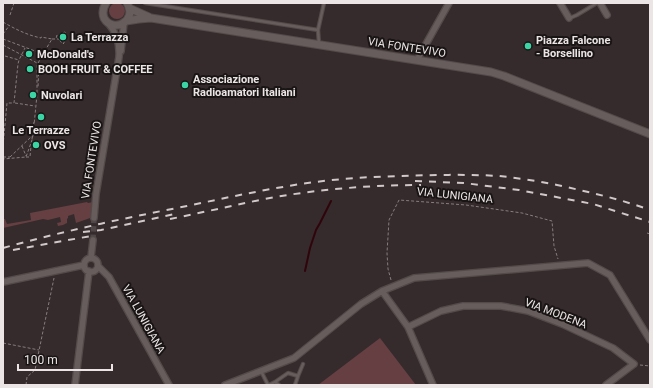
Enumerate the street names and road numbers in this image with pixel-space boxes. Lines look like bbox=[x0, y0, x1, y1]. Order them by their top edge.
street label: VIA FONTEVIVO bbox=[367, 35, 447, 60]
street label: VIA FONTEVIVO bbox=[79, 120, 104, 200]
street label: VIA LUNIGIANA bbox=[416, 185, 494, 206]
street label: VIA LUNIGIANA bbox=[119, 283, 168, 357]
street label: VIA MODENA bbox=[523, 296, 590, 332]

